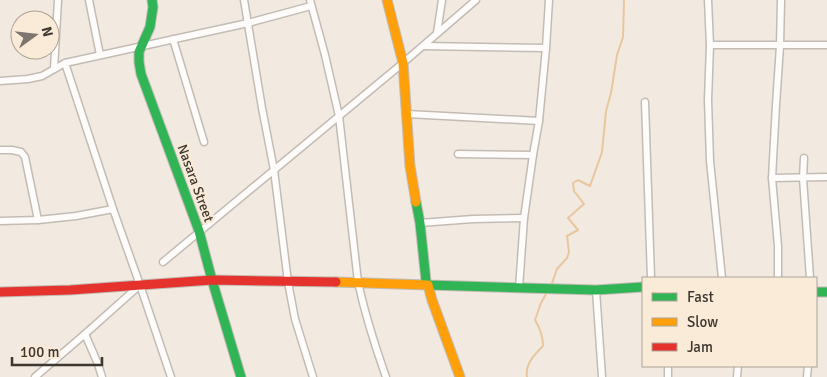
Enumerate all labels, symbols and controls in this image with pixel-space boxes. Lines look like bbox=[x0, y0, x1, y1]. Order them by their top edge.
north arrow bbox=[10, 10, 60, 60]
text: N bbox=[38, 25, 57, 39]
street label: Nasara Street bbox=[174, 142, 217, 224]
legend bbox=[642, 277, 817, 367]
text: Fast bbox=[687, 288, 714, 306]
text: Slow bbox=[687, 313, 718, 331]
scale bar bbox=[12, 334, 102, 366]
text: Jam bbox=[687, 338, 713, 356]
text: 100 m bbox=[20, 343, 60, 361]

